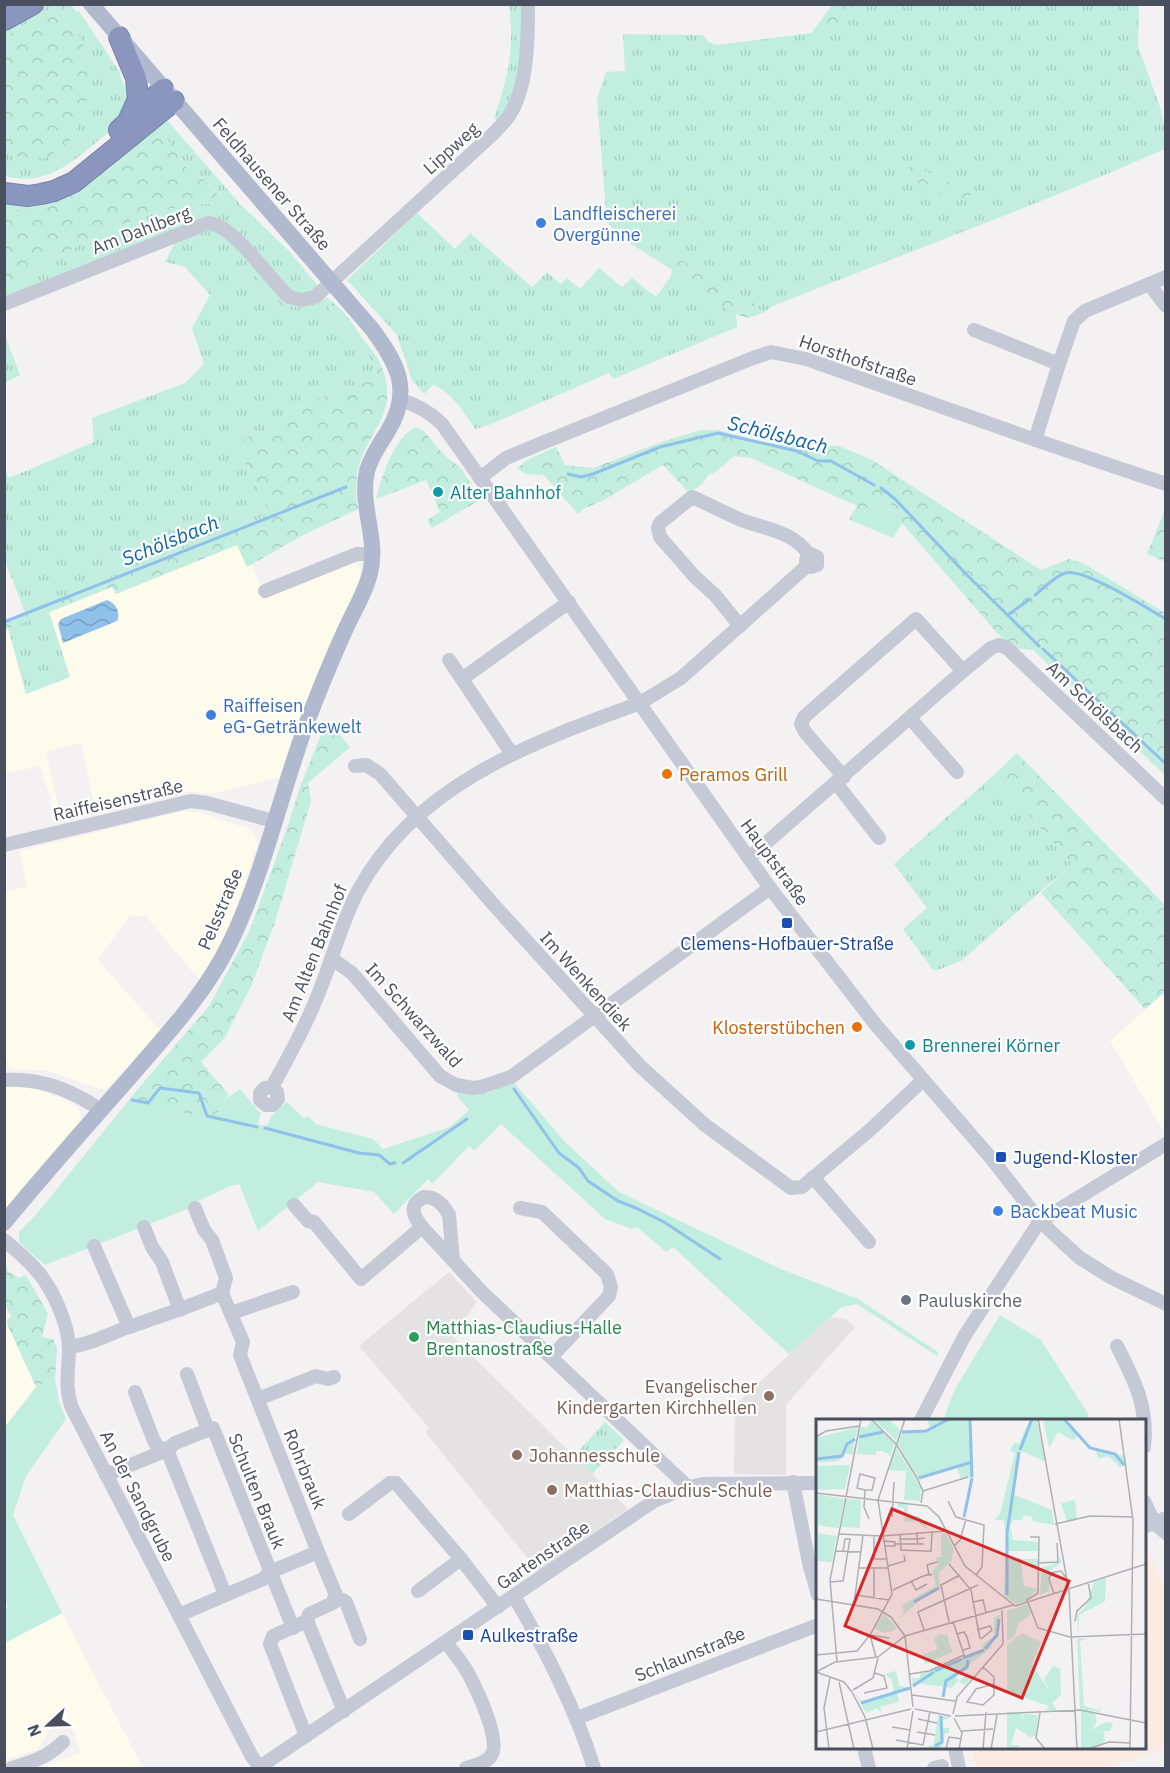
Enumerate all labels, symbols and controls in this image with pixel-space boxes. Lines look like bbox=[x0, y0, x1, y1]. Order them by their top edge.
street label: Feldhausener Straße bbox=[208, 113, 336, 255]
street label: Lippweg bbox=[418, 117, 484, 179]
street label: Am Dahlberg bbox=[88, 200, 194, 259]
place label: Landfleischerei Overgünne bbox=[553, 202, 676, 246]
marker: Landfleischerei Overgünne bbox=[534, 216, 548, 230]
street label: Horsthofstraße bbox=[796, 329, 920, 391]
water label: Schölsbach bbox=[725, 409, 831, 459]
place label: Alter Bahnhof bbox=[450, 481, 561, 504]
marker: Alter Bahnhof bbox=[431, 485, 445, 499]
water label: Schölsbach bbox=[117, 508, 223, 572]
street label: Am Schölsbach bbox=[1042, 656, 1148, 758]
place label: Raiffeisen eG-Getränkewelt bbox=[223, 694, 362, 738]
marker: Raiffeisen eG-Getränkewelt bbox=[204, 708, 218, 722]
place label: Peramos Grill bbox=[679, 763, 788, 786]
marker: Peramos Grill bbox=[660, 767, 674, 781]
street label: Raiffeisenstraße bbox=[51, 774, 185, 826]
street label: Hauptstraße bbox=[736, 814, 814, 910]
street label: Pelsstraße bbox=[193, 865, 248, 953]
street label: Am Alten Bahnhof bbox=[276, 881, 352, 1025]
marker: Clemens-Hofbauer-Straße bbox=[780, 916, 794, 930]
street label: Im Wenkendiek bbox=[535, 926, 637, 1036]
place label: Clemens-Hofbauer-Straße bbox=[680, 932, 894, 955]
street label: Im Schwarzwald bbox=[361, 958, 467, 1072]
place label: Klosterstübchen bbox=[712, 1016, 845, 1039]
marker: Klosterstübchen bbox=[850, 1020, 864, 1034]
place label: Brennerei Körner bbox=[922, 1034, 1060, 1057]
marker: Brennerei Körner bbox=[903, 1038, 917, 1052]
place label: Jugend-Kloster bbox=[1013, 1146, 1138, 1169]
marker: Jugend-Kloster bbox=[994, 1150, 1008, 1164]
place label: Backbeat Music bbox=[1010, 1200, 1138, 1223]
marker: Backbeat Music bbox=[991, 1204, 1005, 1218]
place label: Pauluskirche bbox=[918, 1289, 1022, 1312]
marker: Pauluskirche bbox=[899, 1293, 913, 1307]
place label: Matthias-Claudius-Halle Brentanostraße bbox=[426, 1316, 622, 1360]
marker: Matthias-Claudius-Halle Brentanostraße bbox=[407, 1330, 421, 1344]
place label: Evangelischer Kindergarten Kirchhellen bbox=[556, 1375, 757, 1419]
marker: Evangelischer Kindergarten Kirchhellen bbox=[762, 1389, 776, 1403]
inset map bbox=[816, 1419, 1146, 1749]
street label: An der Sandgrube bbox=[95, 1426, 181, 1566]
street label: Rohrbrauk bbox=[279, 1426, 332, 1513]
street label: Schulten Brauk bbox=[223, 1430, 291, 1553]
place label: Johannesschule bbox=[529, 1444, 660, 1467]
marker: Johannesschule bbox=[510, 1448, 524, 1462]
place label: Matthias-Claudius-Schule bbox=[564, 1479, 772, 1502]
marker: Matthias-Claudius-Schule bbox=[545, 1483, 559, 1497]
street label: Gartenstraße bbox=[492, 1515, 594, 1595]
street label: Schlaunstraße bbox=[631, 1621, 749, 1687]
place label: Aulkestraße bbox=[480, 1624, 578, 1647]
marker: Aulkestraße bbox=[461, 1628, 475, 1642]
north arrow bbox=[18, 1695, 78, 1755]
text: N bbox=[23, 1721, 46, 1740]

